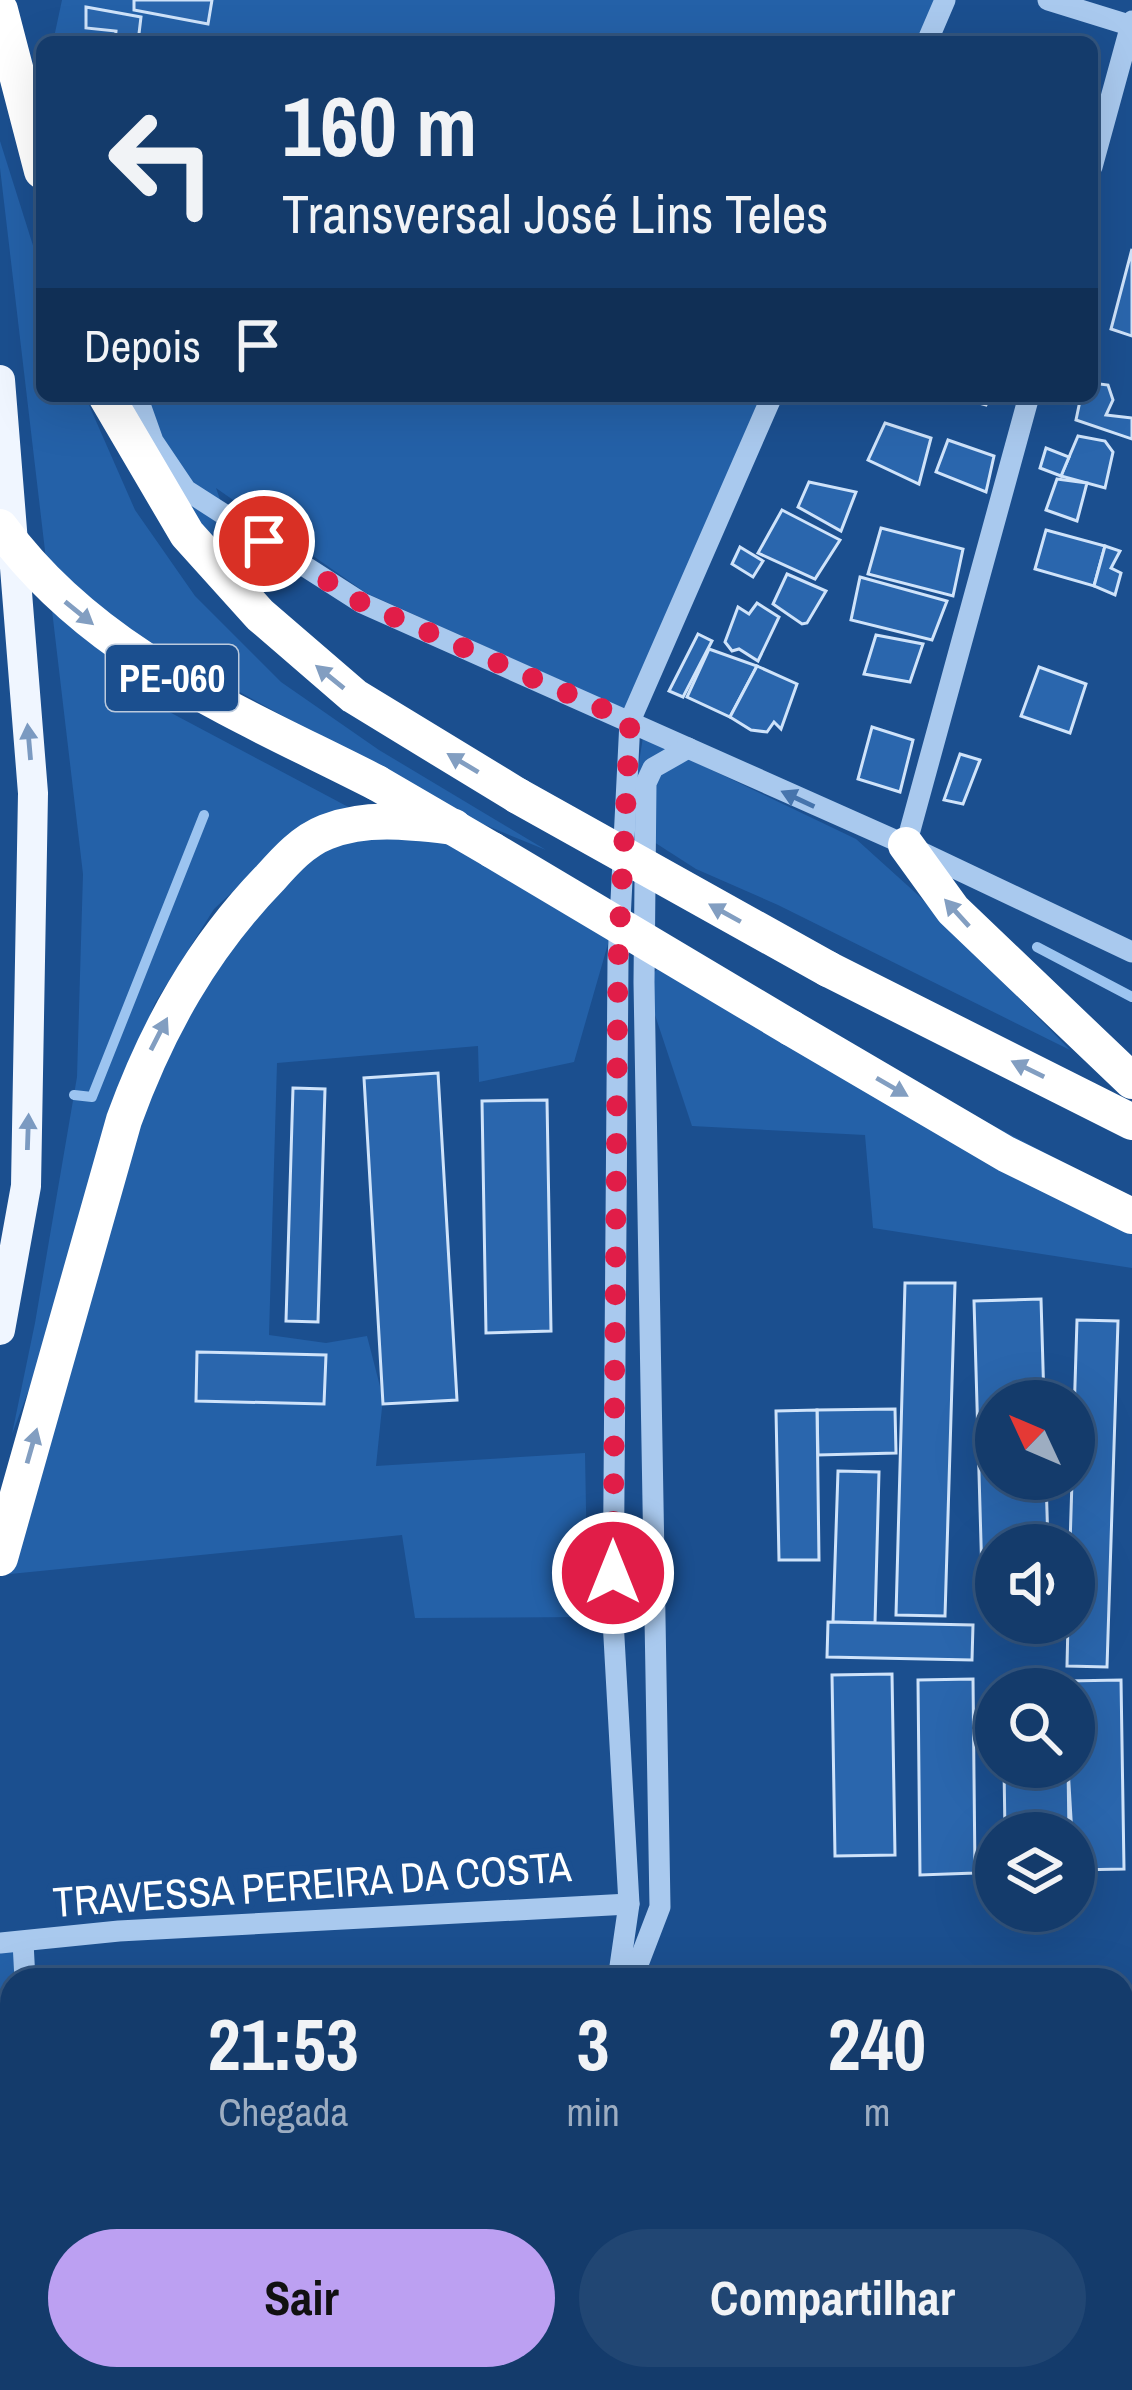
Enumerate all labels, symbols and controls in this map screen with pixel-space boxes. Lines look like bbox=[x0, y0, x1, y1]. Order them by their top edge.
text: 160 m bbox=[282, 69, 477, 182]
icon: left bbox=[84, 84, 240, 240]
text: Transversal José Lins Teles bbox=[282, 177, 828, 250]
icon: arrive bbox=[225, 312, 291, 378]
text: Depois bbox=[84, 315, 201, 376]
pin bbox=[213, 490, 315, 592]
icon: arrive bbox=[231, 508, 297, 574]
one-way arrow bbox=[63, 600, 94, 625]
road number: PE-060 bbox=[106, 645, 238, 711]
one-way arrow bbox=[315, 664, 345, 690]
one-way arrow bbox=[19, 723, 38, 760]
one-way arrow bbox=[446, 753, 480, 774]
one-way arrow bbox=[781, 789, 816, 809]
one-way arrow bbox=[944, 898, 971, 927]
one-way arrow bbox=[708, 903, 743, 924]
one-way arrow bbox=[148, 1016, 169, 1051]
one-way arrow bbox=[1011, 1059, 1045, 1079]
one-way arrow bbox=[875, 1075, 909, 1096]
one-way arrow bbox=[18, 1112, 37, 1150]
north arrow bbox=[975, 1380, 1095, 1500]
map controls bbox=[975, 1380, 1095, 1932]
one-way arrow bbox=[24, 1427, 42, 1464]
position arrow bbox=[550, 1510, 676, 1636]
button: sound bbox=[975, 1524, 1095, 1644]
button: search bbox=[975, 1668, 1095, 1788]
button: layers bbox=[975, 1812, 1095, 1932]
street label: TRAVESSA PEREIRA DA COSTA bbox=[51, 1838, 574, 1930]
text: 21:53 bbox=[208, 1995, 359, 2092]
text: 3 bbox=[577, 1995, 610, 2092]
text: 240 bbox=[828, 1995, 926, 2092]
text: Chegada bbox=[218, 2086, 348, 2138]
text: min bbox=[567, 2086, 620, 2138]
text: m bbox=[864, 2086, 890, 2138]
button: Sair bbox=[48, 2229, 555, 2367]
button: Compartilhar bbox=[579, 2229, 1086, 2367]

